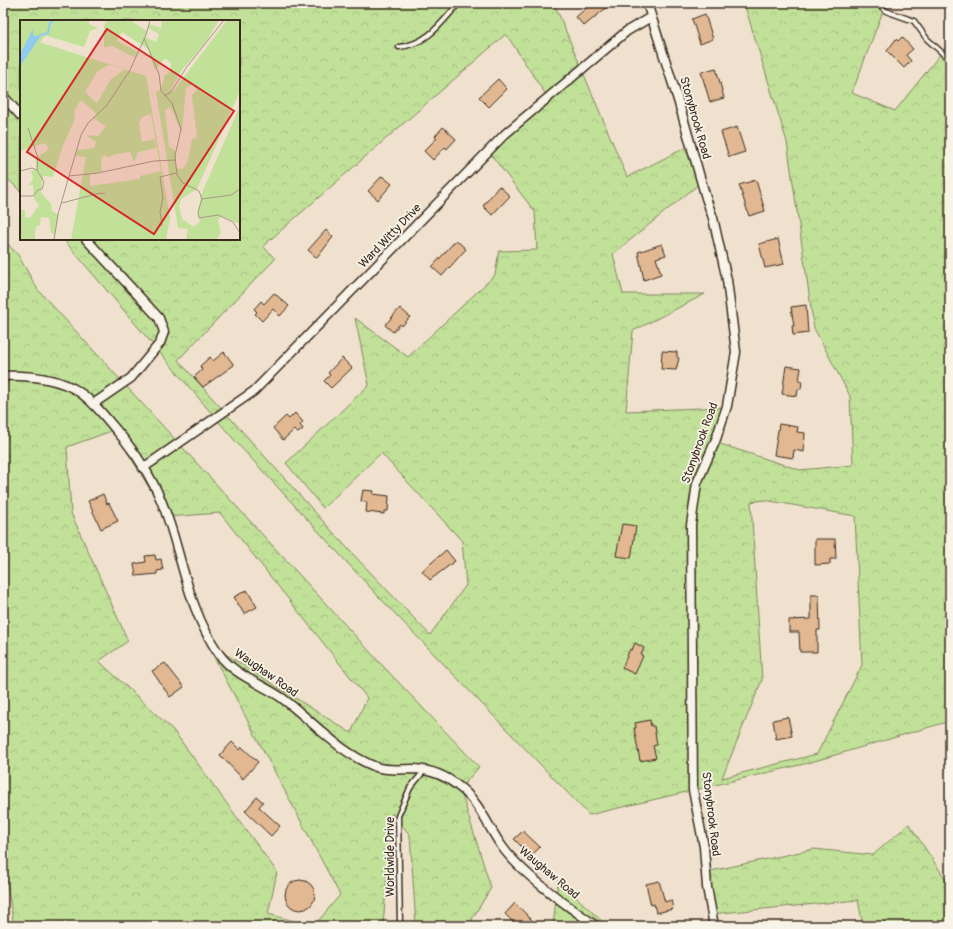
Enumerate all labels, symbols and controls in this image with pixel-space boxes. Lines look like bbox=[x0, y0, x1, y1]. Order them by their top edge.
inset map bbox=[20, 20, 240, 240]
street label: Stonybrook Road bbox=[676, 75, 714, 161]
street label: Ward Witty Drive bbox=[356, 201, 425, 271]
street label: Stonybrook Road bbox=[678, 400, 722, 486]
street label: Waughaw Road bbox=[231, 645, 301, 701]
street label: Stonybrook Road bbox=[698, 771, 724, 857]
street label: Worldwide Drive bbox=[383, 817, 398, 897]
street label: Waughaw Road bbox=[516, 843, 582, 903]

